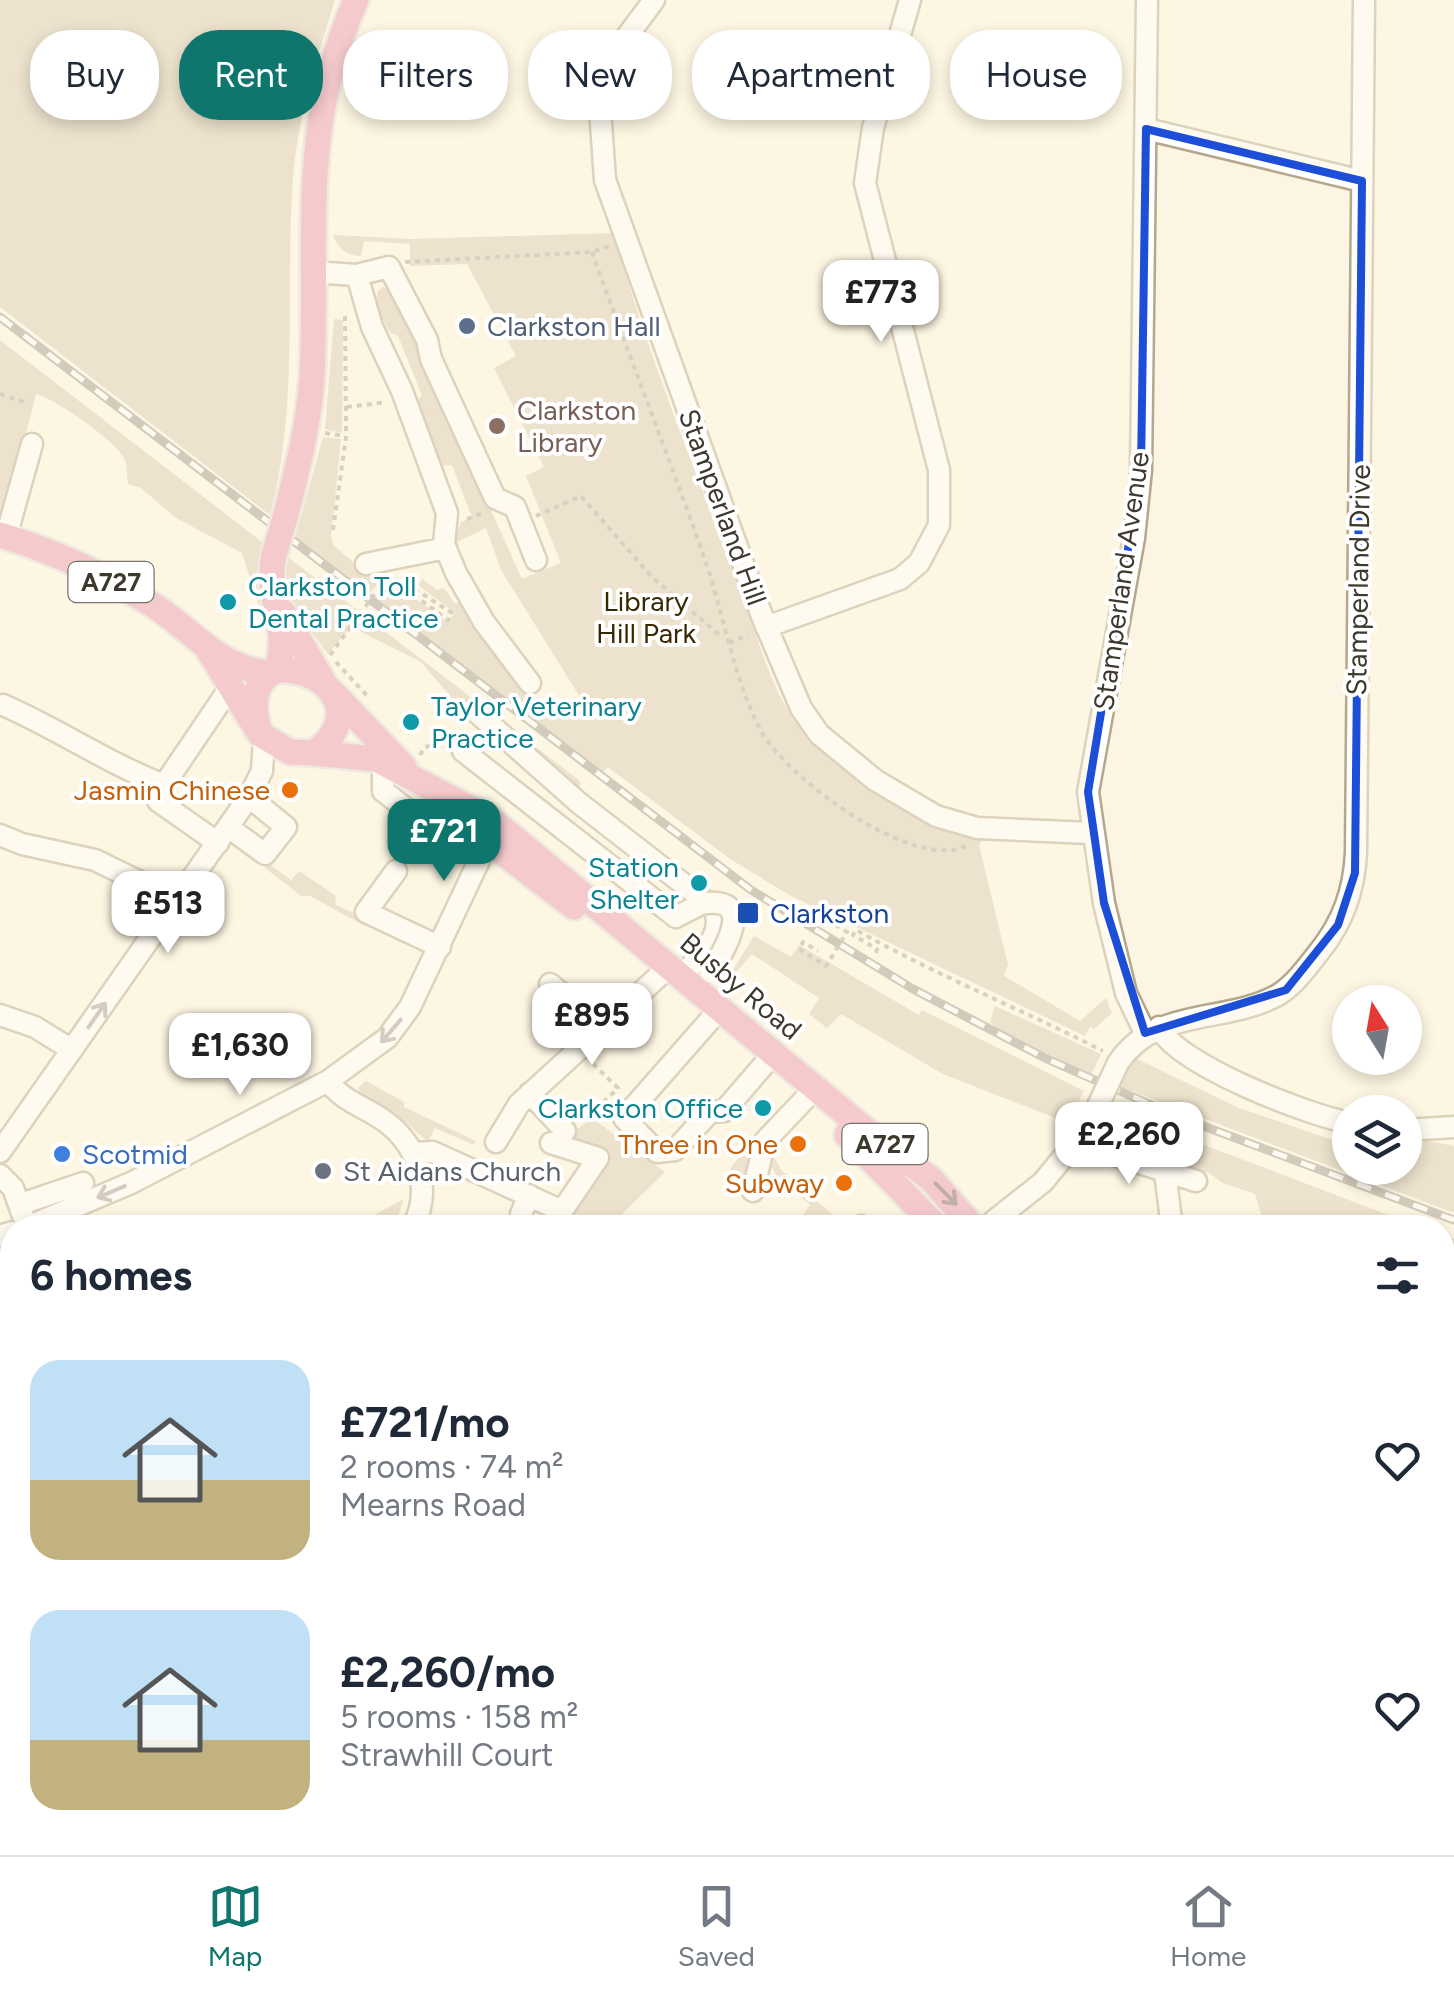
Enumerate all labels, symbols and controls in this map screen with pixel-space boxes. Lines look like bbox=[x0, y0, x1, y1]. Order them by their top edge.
chip: Buy bbox=[30, 30, 159, 120]
chip: Rent bbox=[179, 30, 323, 120]
chip: Filters bbox=[343, 30, 508, 120]
chip: New bbox=[528, 30, 672, 120]
chip: Apartment bbox=[692, 30, 930, 120]
chip: House bbox=[950, 30, 1122, 120]
pin: £773 bbox=[822, 260, 940, 345]
text: £773 bbox=[845, 273, 917, 311]
place label: Clarkston Hall bbox=[487, 309, 661, 343]
marker: Clarkston Hall bbox=[456, 315, 478, 337]
place label: Clarkston Library bbox=[517, 393, 636, 459]
street label: Stamperland Hill bbox=[672, 404, 774, 610]
marker: Clarkston Library bbox=[486, 415, 508, 437]
street label: Stamperland Avenue bbox=[1086, 449, 1156, 713]
street label: Stamperland Drive bbox=[1339, 464, 1377, 696]
road number: A727 bbox=[68, 562, 154, 602]
place label: Clarkston Toll Dental Practice bbox=[248, 569, 439, 635]
park label: Library Hill Park bbox=[596, 584, 696, 650]
marker: Clarkston Toll Dental Practice bbox=[217, 591, 239, 613]
place label: Taylor Veterinary Practice bbox=[431, 689, 642, 755]
marker: Taylor Veterinary Practice bbox=[400, 711, 422, 733]
place label: Jasmin Chinese bbox=[74, 773, 270, 807]
marker: Jasmin Chinese bbox=[279, 779, 301, 801]
pin: £721 bbox=[385, 799, 503, 884]
text: £721 bbox=[410, 812, 478, 850]
place label: Station Shelter bbox=[588, 850, 680, 916]
pin: £513 bbox=[109, 871, 227, 956]
marker: Station Shelter bbox=[688, 872, 710, 894]
text: £513 bbox=[134, 884, 202, 922]
place label: Clarkston bbox=[770, 896, 889, 930]
marker: Clarkston bbox=[735, 900, 761, 926]
street label: Busby Road bbox=[673, 925, 809, 1047]
pin: £895 bbox=[533, 983, 651, 1068]
north arrow bbox=[1332, 985, 1422, 1075]
map controls bbox=[1332, 985, 1422, 1185]
text: £895 bbox=[554, 996, 630, 1034]
one-way arrow bbox=[86, 1002, 107, 1029]
pin: £1,630 bbox=[159, 1013, 321, 1098]
one-way arrow bbox=[380, 1018, 403, 1043]
text: £1,630 bbox=[191, 1026, 289, 1064]
place label: Clarkston Office bbox=[538, 1091, 743, 1125]
button: layers bbox=[1332, 1095, 1422, 1185]
marker: Clarkston Office bbox=[752, 1097, 774, 1119]
pin: £2,260 bbox=[1048, 1102, 1210, 1187]
text: £2,260 bbox=[1077, 1115, 1181, 1153]
road number: A727 bbox=[842, 1124, 928, 1164]
place label: Three in One bbox=[618, 1127, 778, 1161]
marker: Three in One bbox=[787, 1133, 809, 1155]
place label: Scotmid bbox=[82, 1137, 188, 1171]
marker: Scotmid bbox=[51, 1143, 73, 1165]
place label: St Aidans Church bbox=[343, 1154, 561, 1188]
marker: St Aidans Church bbox=[312, 1160, 334, 1182]
place label: Subway bbox=[725, 1166, 824, 1200]
marker: Subway bbox=[833, 1172, 855, 1194]
one-way arrow bbox=[934, 1182, 958, 1206]
one-way arrow bbox=[96, 1184, 127, 1202]
icon: filters bbox=[1370, 1248, 1425, 1303]
text: 6 homes bbox=[30, 1250, 192, 1301]
text: £721/mo bbox=[340, 1397, 510, 1448]
icon: home bbox=[110, 1400, 230, 1520]
icon: heart bbox=[1370, 1433, 1425, 1488]
text: 2 rooms · 74 m² bbox=[340, 1448, 564, 1486]
text: Mearns Road bbox=[340, 1486, 526, 1524]
text: £2,260/mo bbox=[340, 1647, 555, 1698]
icon: home bbox=[110, 1650, 230, 1770]
icon: heart bbox=[1370, 1683, 1425, 1738]
text: 5 rooms · 158 m² bbox=[340, 1698, 578, 1736]
text: Strawhill Court bbox=[340, 1736, 553, 1774]
tab: Map bbox=[208, 1879, 263, 1973]
tab: Saved bbox=[678, 1879, 755, 1973]
tab: Home bbox=[1170, 1879, 1246, 1973]

